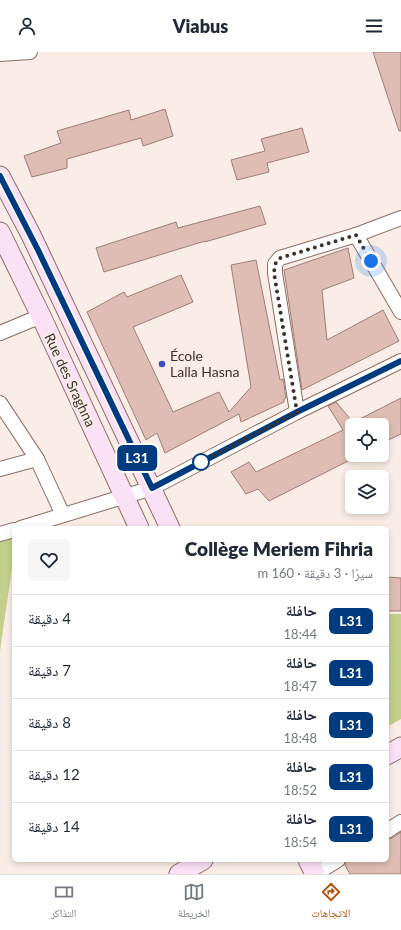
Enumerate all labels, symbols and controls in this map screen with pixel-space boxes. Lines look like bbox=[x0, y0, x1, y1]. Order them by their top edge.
icon: person bbox=[16, 15, 38, 37]
text: Viabus bbox=[173, 15, 228, 37]
icon: menu bbox=[363, 15, 385, 37]
your location bbox=[361, 251, 381, 271]
street label: Rue des Sraghna bbox=[41, 330, 100, 429]
place label: École Lalla Hasna bbox=[170, 347, 240, 380]
marker: École Lalla Hasna bbox=[157, 359, 167, 369]
map controls bbox=[345, 418, 389, 514]
button: locate bbox=[345, 418, 389, 462]
line badge: L31 bbox=[114, 445, 160, 471]
text: L31 bbox=[125, 449, 149, 466]
unlabelled marker bbox=[192, 453, 210, 471]
button: layers bbox=[345, 470, 389, 514]
text: Collège Meriem Fihria bbox=[185, 537, 373, 560]
button: heart bbox=[28, 539, 70, 581]
text: سيرًا · 3 دقيقة · 160 m bbox=[257, 565, 373, 581]
text: حافلة bbox=[286, 601, 317, 619]
text: 4 دقيقة bbox=[28, 609, 71, 627]
text: L31 bbox=[339, 612, 363, 629]
text: 18:44 bbox=[284, 626, 317, 642]
text: حافلة bbox=[286, 653, 317, 671]
text: 7 دقيقة bbox=[28, 661, 71, 679]
text: L31 bbox=[339, 664, 363, 681]
text: 18:47 bbox=[284, 678, 317, 694]
text: حافلة bbox=[286, 705, 317, 723]
text: 8 دقيقة bbox=[28, 713, 71, 731]
text: L31 bbox=[339, 716, 363, 733]
text: 18:48 bbox=[284, 730, 317, 746]
text: حافلة bbox=[286, 757, 317, 775]
text: 12 دقيقة bbox=[28, 765, 80, 783]
text: L31 bbox=[339, 768, 363, 785]
text: 18:52 bbox=[284, 782, 317, 798]
text: حافلة bbox=[286, 809, 317, 827]
text: 14 دقيقة bbox=[28, 817, 80, 835]
text: L31 bbox=[339, 820, 363, 837]
text: 18:54 bbox=[284, 834, 317, 850]
tab: التذاكر bbox=[51, 881, 76, 924]
tab: الخريطة bbox=[178, 881, 210, 924]
tab: الاتجاهات bbox=[311, 881, 350, 924]

